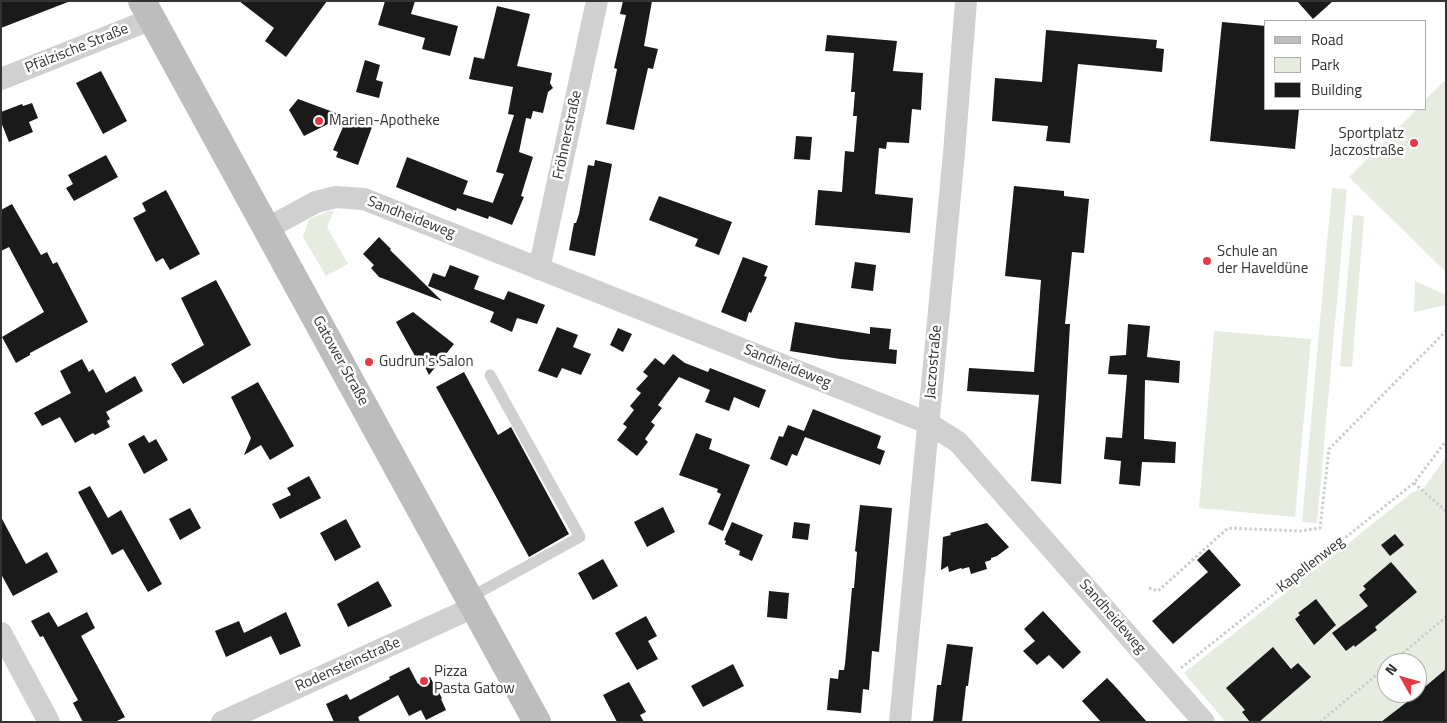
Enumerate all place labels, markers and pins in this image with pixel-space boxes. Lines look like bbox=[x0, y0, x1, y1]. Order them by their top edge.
place label: Marien-Apotheke bbox=[329, 112, 440, 130]
marker: Marien-Apotheke bbox=[313, 115, 325, 127]
place label: Sportplatz Jaczostraße bbox=[1330, 125, 1404, 160]
marker: Sportplatz Jaczostraße bbox=[1408, 137, 1420, 149]
place label: Schule an der Haveldüne bbox=[1217, 243, 1308, 278]
marker: Schule an der Haveldüne bbox=[1201, 255, 1213, 267]
place label: Gudrun's Salon bbox=[379, 353, 474, 371]
marker: Gudrun's Salon bbox=[363, 356, 375, 368]
place label: Pizza Pasta Gatow bbox=[434, 663, 515, 698]
marker: Pizza Pasta Gatow bbox=[418, 675, 430, 687]

